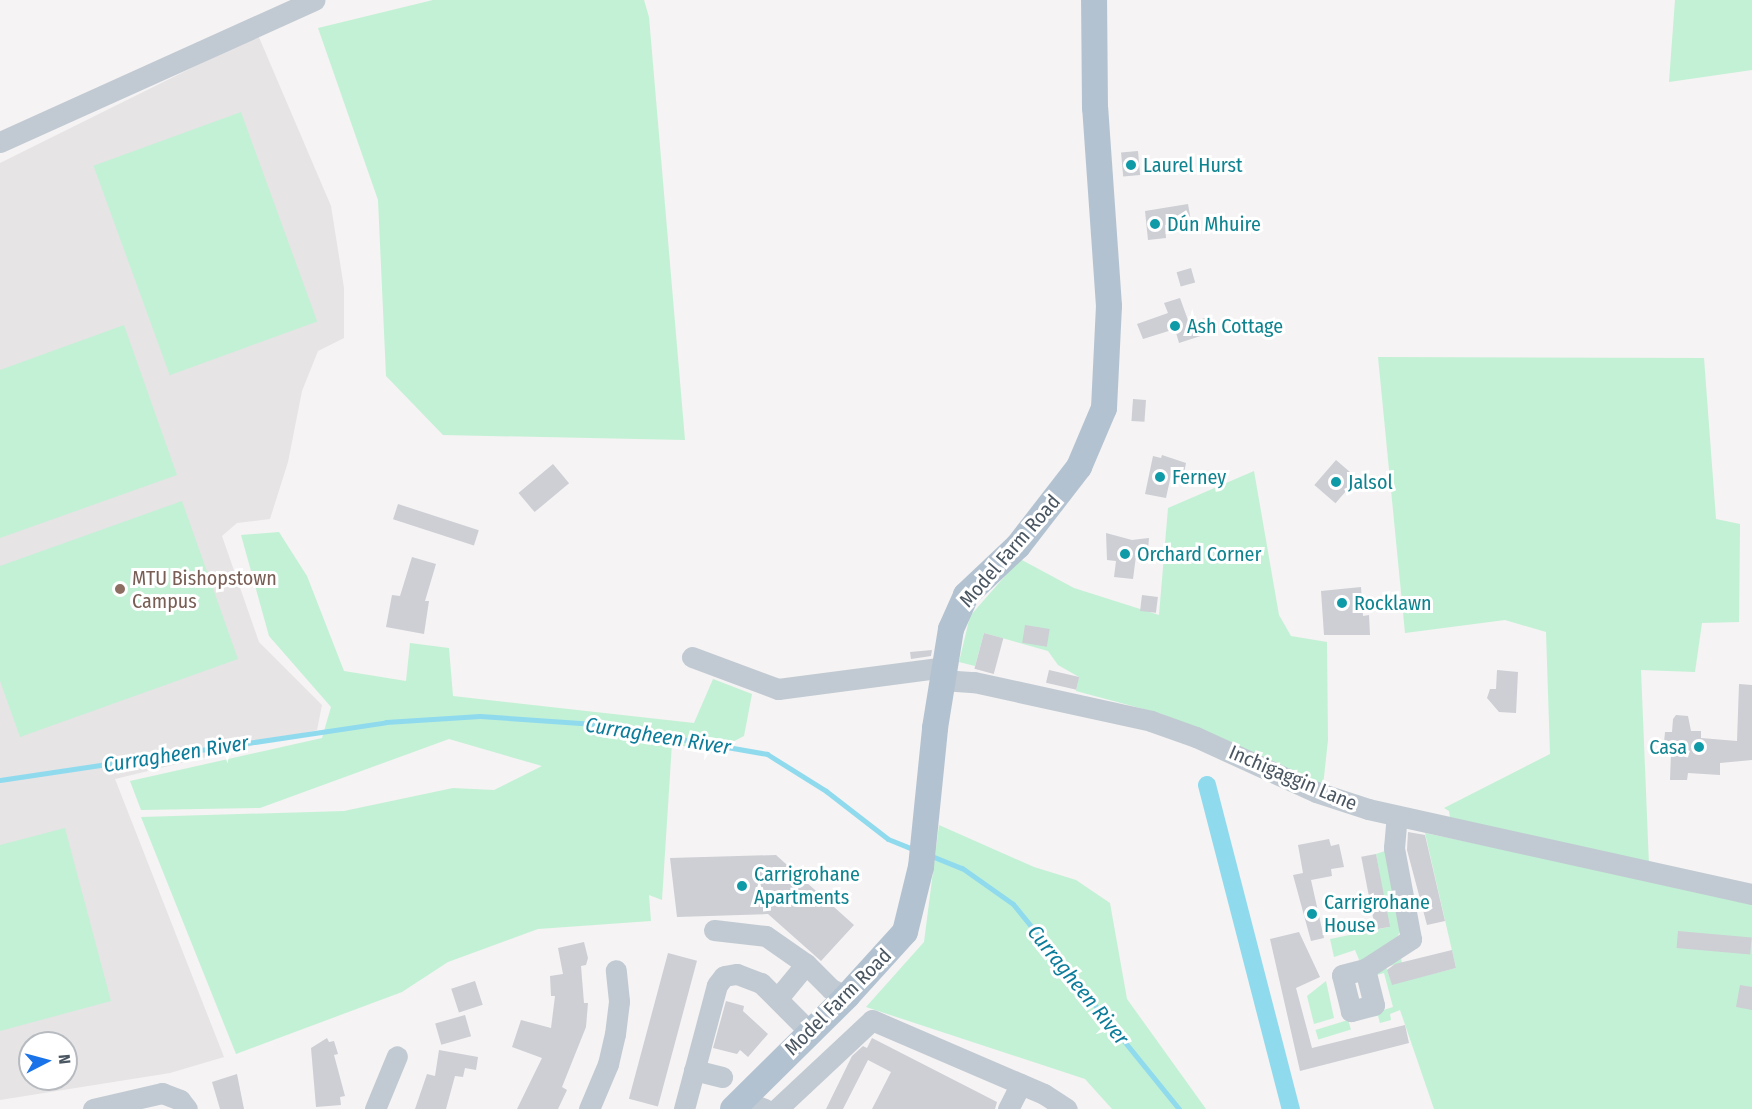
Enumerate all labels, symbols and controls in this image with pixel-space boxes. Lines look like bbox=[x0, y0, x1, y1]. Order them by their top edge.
place label: Laurel Hurst bbox=[1143, 153, 1243, 177]
marker: Laurel Hurst bbox=[1124, 158, 1138, 172]
place label: Dún Mhuire bbox=[1167, 212, 1261, 236]
marker: Dún Mhuire bbox=[1148, 217, 1162, 231]
place label: Ash Cottage bbox=[1187, 314, 1283, 338]
marker: Ash Cottage bbox=[1168, 319, 1182, 333]
place label: Ferney bbox=[1172, 465, 1226, 489]
marker: Ferney bbox=[1153, 470, 1167, 484]
place label: Jalsol bbox=[1348, 470, 1393, 494]
marker: Jalsol bbox=[1329, 475, 1343, 489]
street label: Model Farm Road bbox=[955, 490, 1065, 612]
place label: Orchard Corner bbox=[1137, 542, 1261, 566]
marker: Orchard Corner bbox=[1118, 547, 1132, 561]
place label: MTU Bishopstown Campus bbox=[132, 566, 277, 613]
marker: MTU Bishopstown Campus bbox=[113, 582, 127, 596]
place label: Rocklawn bbox=[1354, 591, 1432, 615]
marker: Rocklawn bbox=[1335, 596, 1349, 610]
water label: Curragheen River bbox=[584, 712, 732, 760]
water label: Curragheen River bbox=[102, 730, 250, 778]
place label: Casa bbox=[1649, 735, 1687, 759]
street label: Inchigaggin Lane bbox=[1225, 740, 1361, 816]
marker: Casa bbox=[1692, 740, 1706, 754]
place label: Carrigrohane Apartments bbox=[754, 862, 860, 909]
marker: Carrigrohane Apartments bbox=[735, 879, 749, 893]
place label: Carrigrohane House bbox=[1324, 891, 1430, 938]
marker: Carrigrohane House bbox=[1305, 907, 1319, 921]
water label: Curragheen River bbox=[1022, 920, 1134, 1050]
street label: Model Farm Road bbox=[780, 944, 896, 1060]
north arrow bbox=[18, 1031, 78, 1091]
text: N bbox=[54, 1054, 74, 1065]

